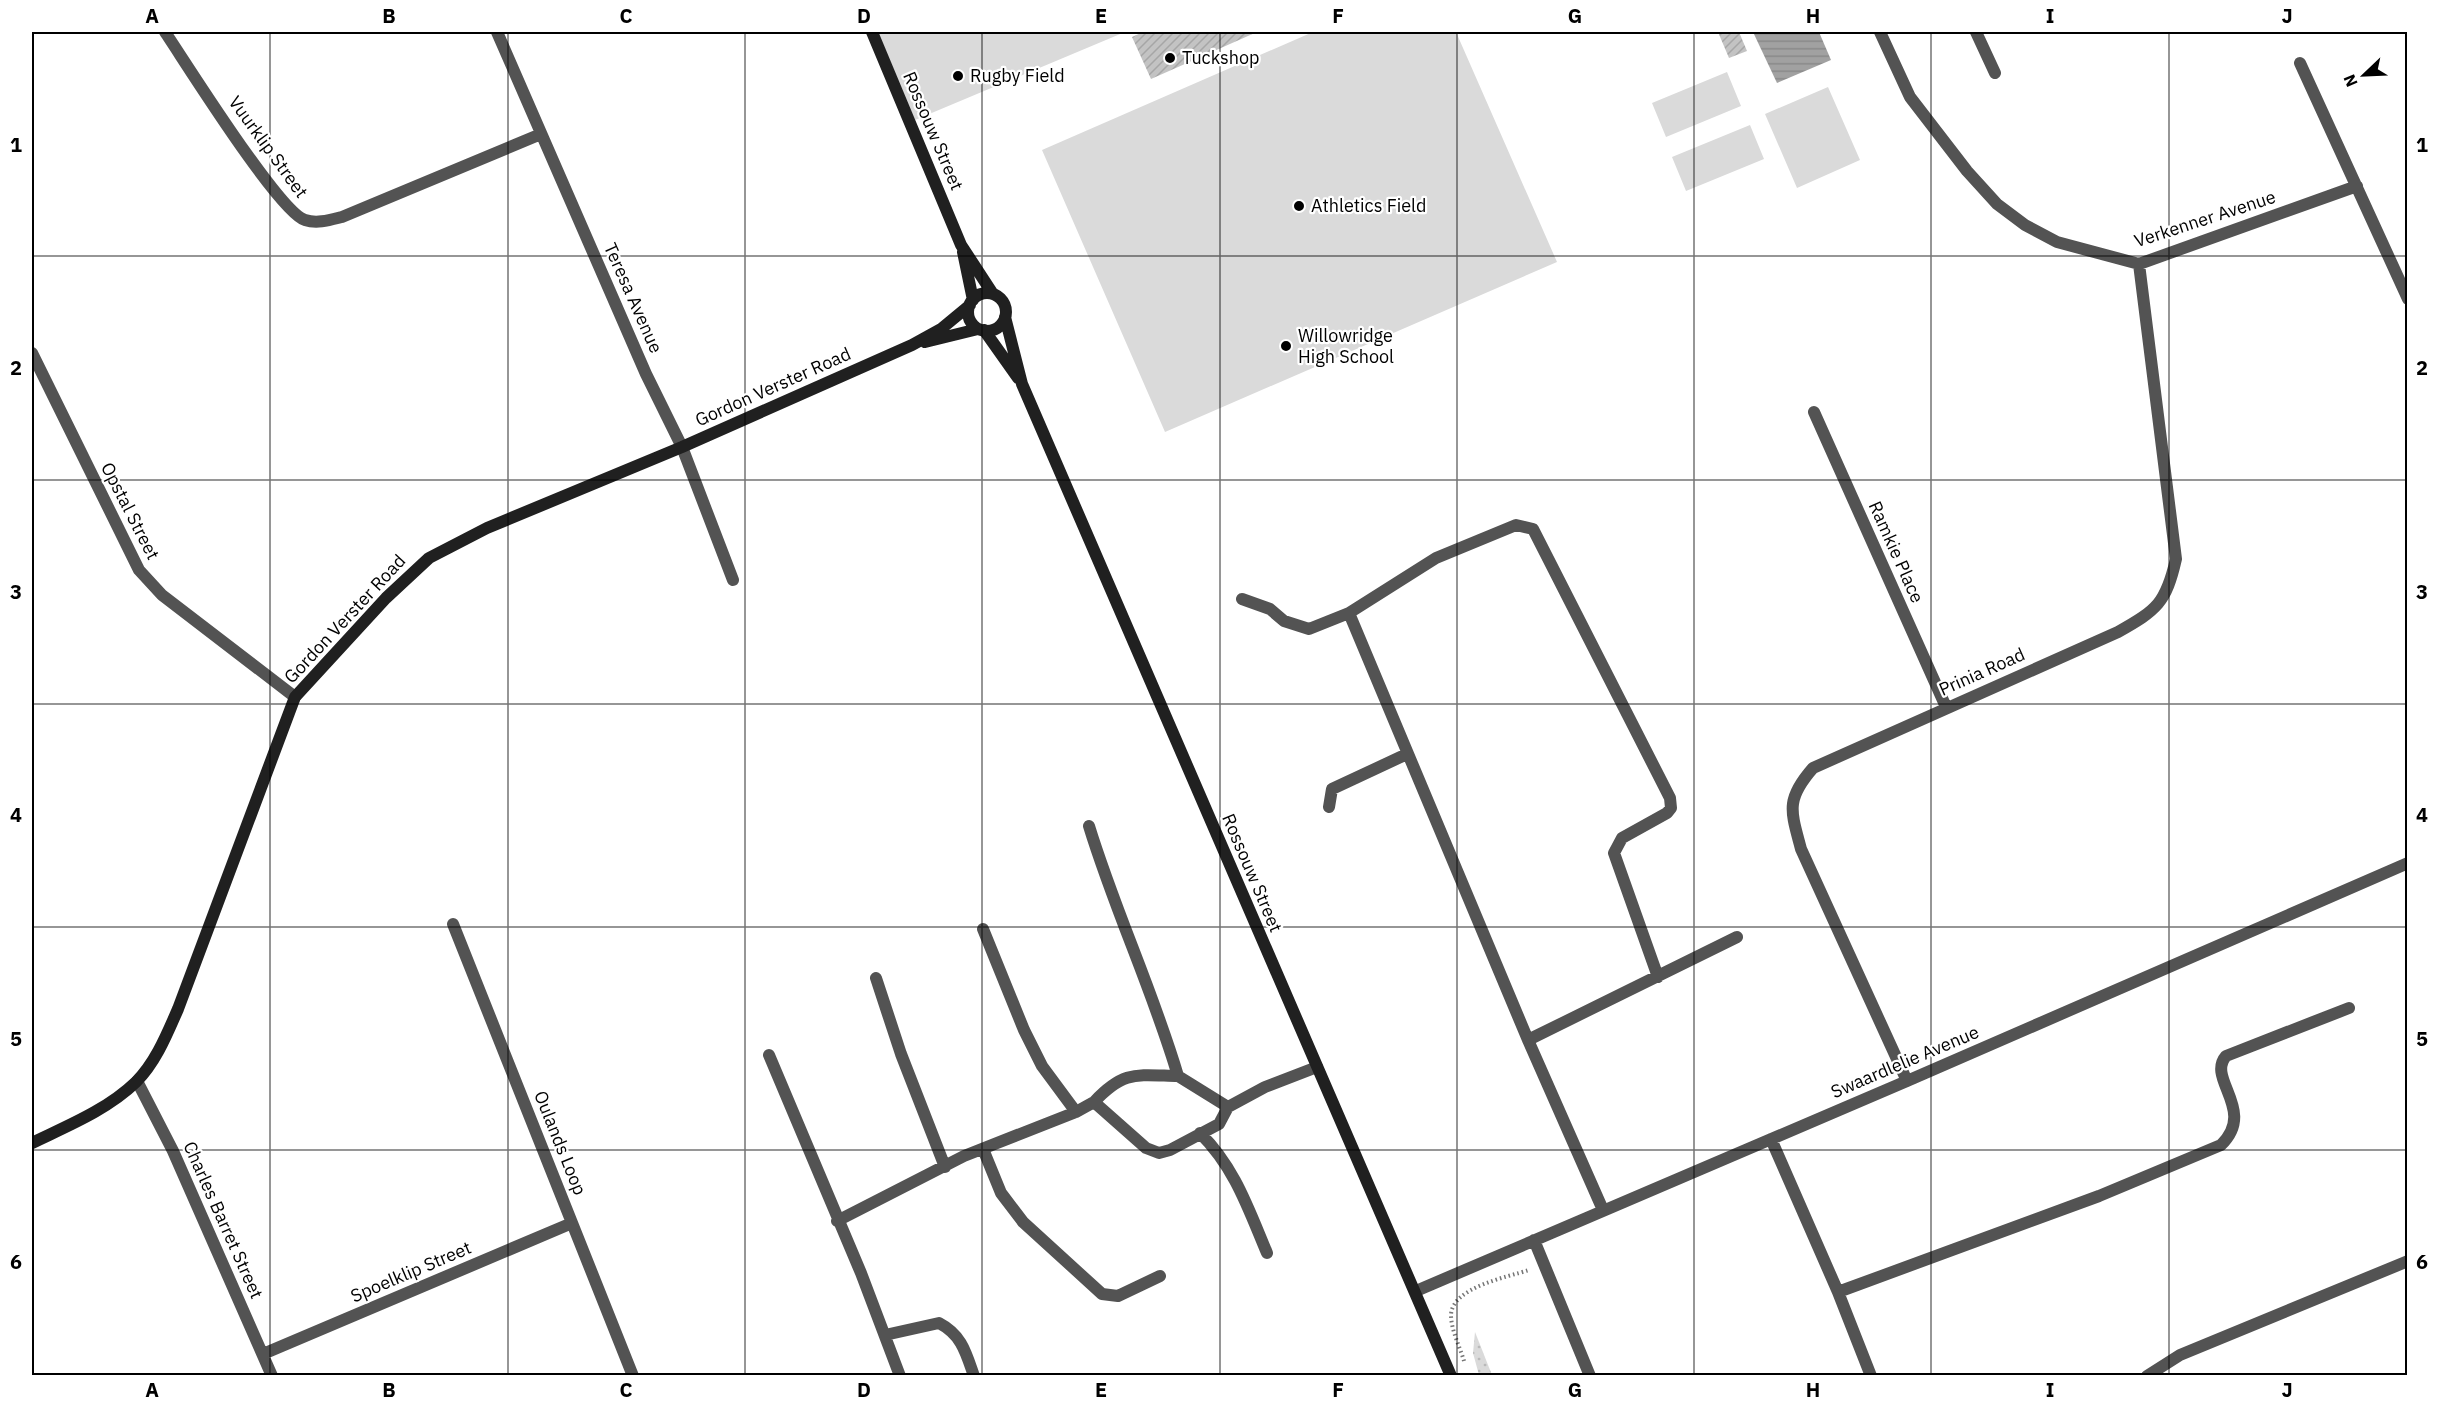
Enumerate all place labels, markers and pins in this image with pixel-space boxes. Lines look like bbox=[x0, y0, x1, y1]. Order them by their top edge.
place label: Tuckshop bbox=[1182, 46, 1260, 69]
marker: Tuckshop bbox=[1163, 51, 1177, 65]
place label: Rugby Field bbox=[970, 64, 1065, 87]
marker: Rugby Field bbox=[951, 69, 965, 83]
place label: Athletics Field bbox=[1311, 194, 1426, 217]
marker: Athletics Field bbox=[1292, 199, 1306, 213]
place label: Willowridge High School bbox=[1298, 324, 1394, 368]
marker: Willowridge High School bbox=[1279, 339, 1293, 353]

